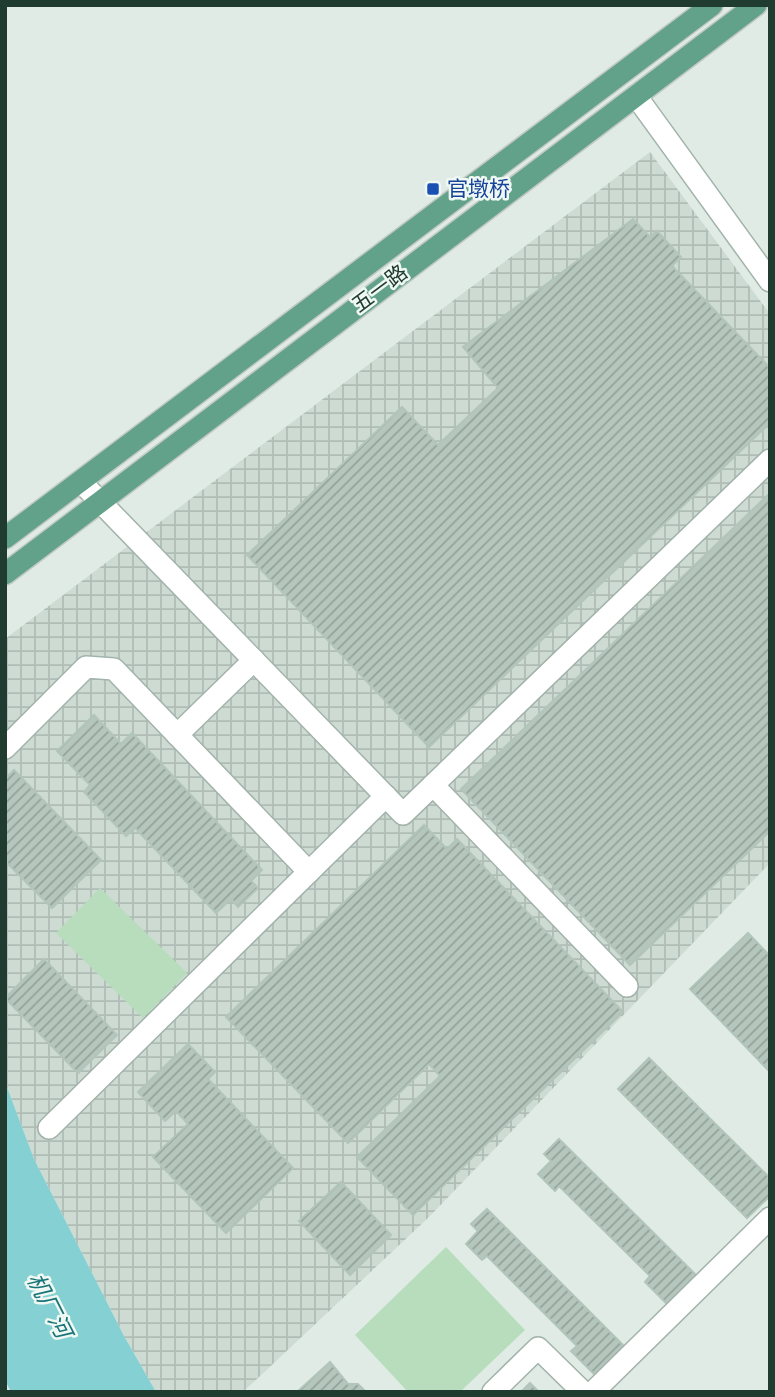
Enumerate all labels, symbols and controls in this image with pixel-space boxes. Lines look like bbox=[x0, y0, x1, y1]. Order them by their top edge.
place label: 官墩桥 bbox=[447, 178, 510, 200]
marker: 官墩桥 bbox=[425, 181, 441, 197]
street label: 五一路 bbox=[348, 261, 411, 316]
water label: 机厂河 bbox=[22, 1269, 78, 1346]

